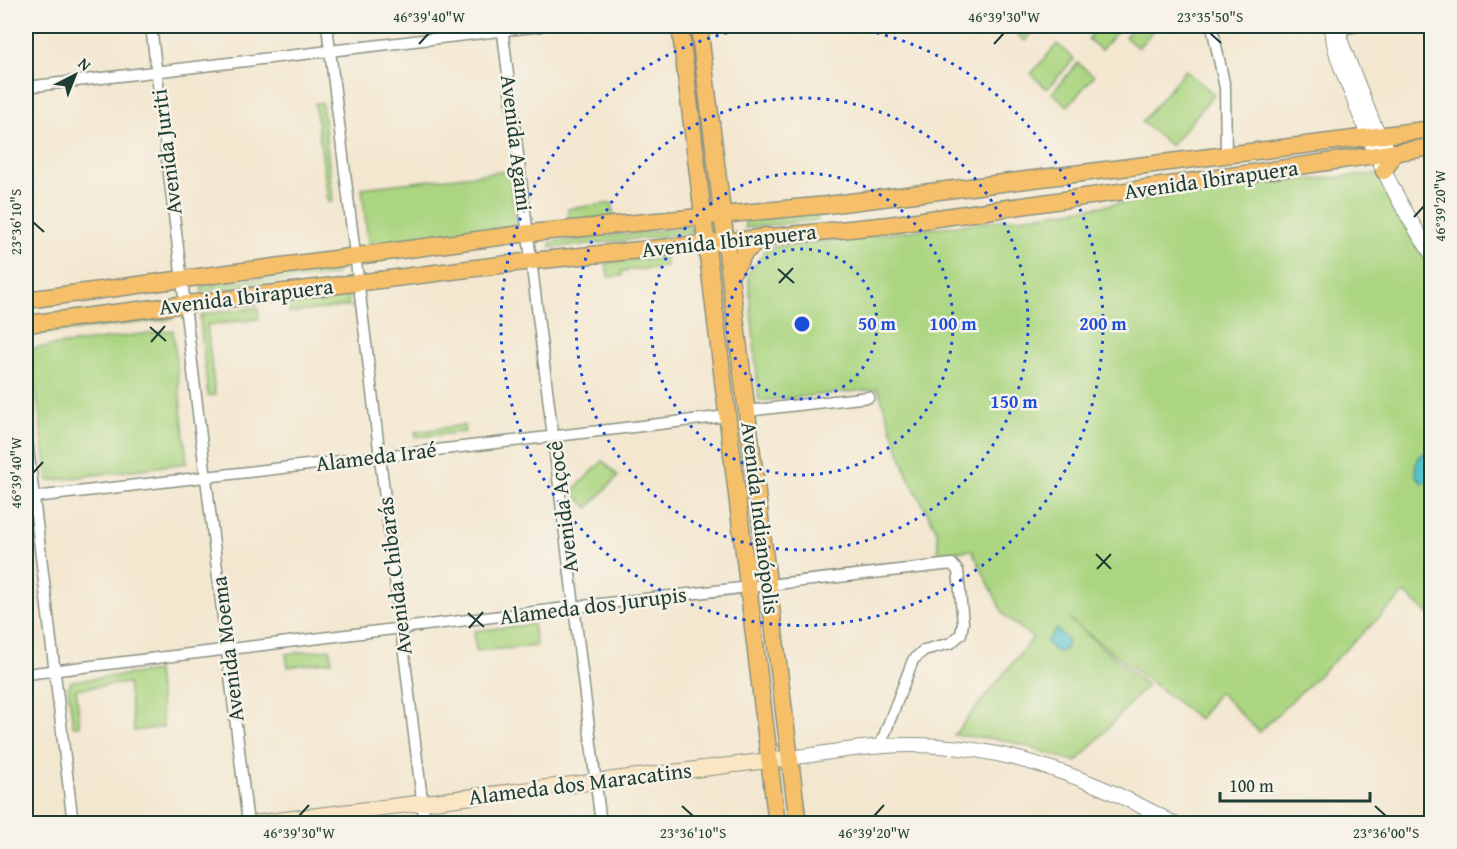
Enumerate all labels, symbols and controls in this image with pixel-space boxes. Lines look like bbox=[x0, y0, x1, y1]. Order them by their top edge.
text: 46°39'40"W bbox=[393, 6, 465, 27]
text: 46°39'30"W bbox=[968, 6, 1040, 27]
text: 23°35'50"S bbox=[1177, 6, 1243, 27]
north arrow bbox=[45, 45, 105, 105]
text: N bbox=[73, 51, 97, 77]
street label: Avenida Agami bbox=[493, 73, 541, 213]
street label: Avenida Juriti bbox=[142, 87, 190, 217]
street label: Avenida Ibirapuera bbox=[1122, 151, 1301, 207]
text: 46°39'20"W bbox=[1429, 170, 1450, 242]
text: 23°36'10"S bbox=[5, 189, 26, 255]
street label: Avenida Ibirapuera bbox=[640, 215, 819, 265]
street label: Avenida Ibirapuera bbox=[157, 269, 336, 323]
text: 50 m bbox=[858, 310, 897, 337]
text: 100 m bbox=[929, 310, 977, 337]
text: 200 m bbox=[1079, 310, 1127, 337]
centre of rings bbox=[792, 314, 812, 334]
text: 150 m bbox=[990, 388, 1038, 415]
street label: Avenida Indianópolis bbox=[733, 420, 789, 616]
street label: Alameda Iraé bbox=[314, 433, 438, 479]
text: 46°39'40"W bbox=[5, 437, 26, 509]
street label: Avenida Açocê bbox=[538, 439, 586, 575]
street label: Avenida Chibarás bbox=[368, 495, 420, 657]
street label: Avenida Moema bbox=[202, 574, 252, 724]
street label: Alameda dos Jurupis bbox=[498, 578, 688, 632]
street label: Alameda dos Maracatins bbox=[467, 753, 693, 813]
scale bar bbox=[1220, 765, 1370, 803]
text: 100 m bbox=[1229, 772, 1274, 799]
text: 46°39'30"W bbox=[263, 822, 335, 843]
text: 23°36'10"S bbox=[660, 822, 726, 843]
text: 46°39'20"W bbox=[838, 822, 910, 843]
text: 23°36'00"S bbox=[1353, 822, 1419, 843]

